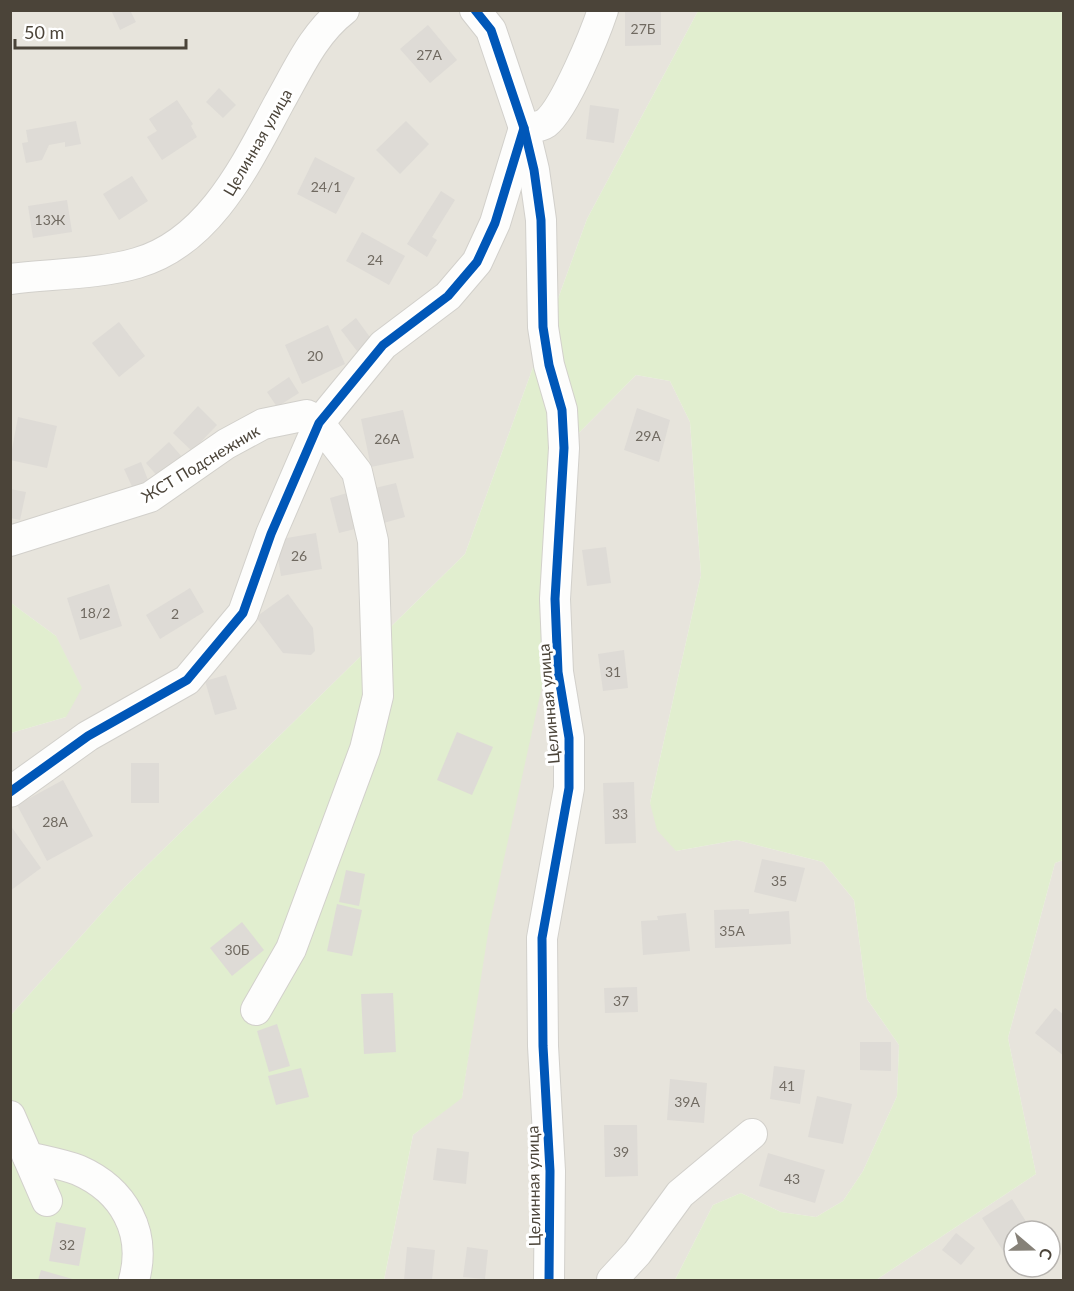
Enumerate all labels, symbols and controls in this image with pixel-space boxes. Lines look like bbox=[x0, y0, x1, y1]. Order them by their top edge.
scale bar bbox=[15, 12, 186, 50]
house number: 27Б bbox=[631, 20, 656, 37]
text: 50 m bbox=[24, 21, 64, 43]
house number: 27А bbox=[416, 46, 442, 63]
street label: Целинная улица bbox=[219, 85, 295, 199]
house number: 24/1 bbox=[311, 178, 341, 195]
house number: 13Ж bbox=[35, 211, 66, 228]
house number: 24 bbox=[367, 251, 383, 268]
house number: 20 bbox=[307, 347, 323, 364]
street label: ЖСТ Подснежник bbox=[137, 420, 263, 506]
house number: 29А bbox=[635, 427, 661, 444]
house number: 26А bbox=[374, 430, 400, 447]
house number: 26 bbox=[291, 547, 307, 564]
house number: 18/2 bbox=[80, 604, 110, 621]
house number: 2 bbox=[171, 605, 179, 622]
street label: Целинная улица bbox=[533, 643, 563, 765]
house number: 31 bbox=[605, 663, 621, 680]
house number: 33 bbox=[612, 805, 628, 822]
house number: 28А bbox=[42, 813, 68, 830]
house number: 35 bbox=[771, 872, 787, 889]
house number: 35А bbox=[719, 922, 745, 939]
house number: 30Б bbox=[225, 941, 250, 958]
house number: 37 bbox=[613, 992, 629, 1009]
house number: 41 bbox=[779, 1077, 795, 1094]
house number: 39А bbox=[674, 1093, 700, 1110]
street label: Целинная улица bbox=[522, 1126, 544, 1246]
house number: 39 bbox=[613, 1143, 629, 1160]
house number: 43 bbox=[784, 1170, 800, 1187]
north arrow bbox=[1002, 1219, 1062, 1279]
house number: 32 bbox=[59, 1236, 75, 1253]
text: С bbox=[1036, 1246, 1057, 1263]

